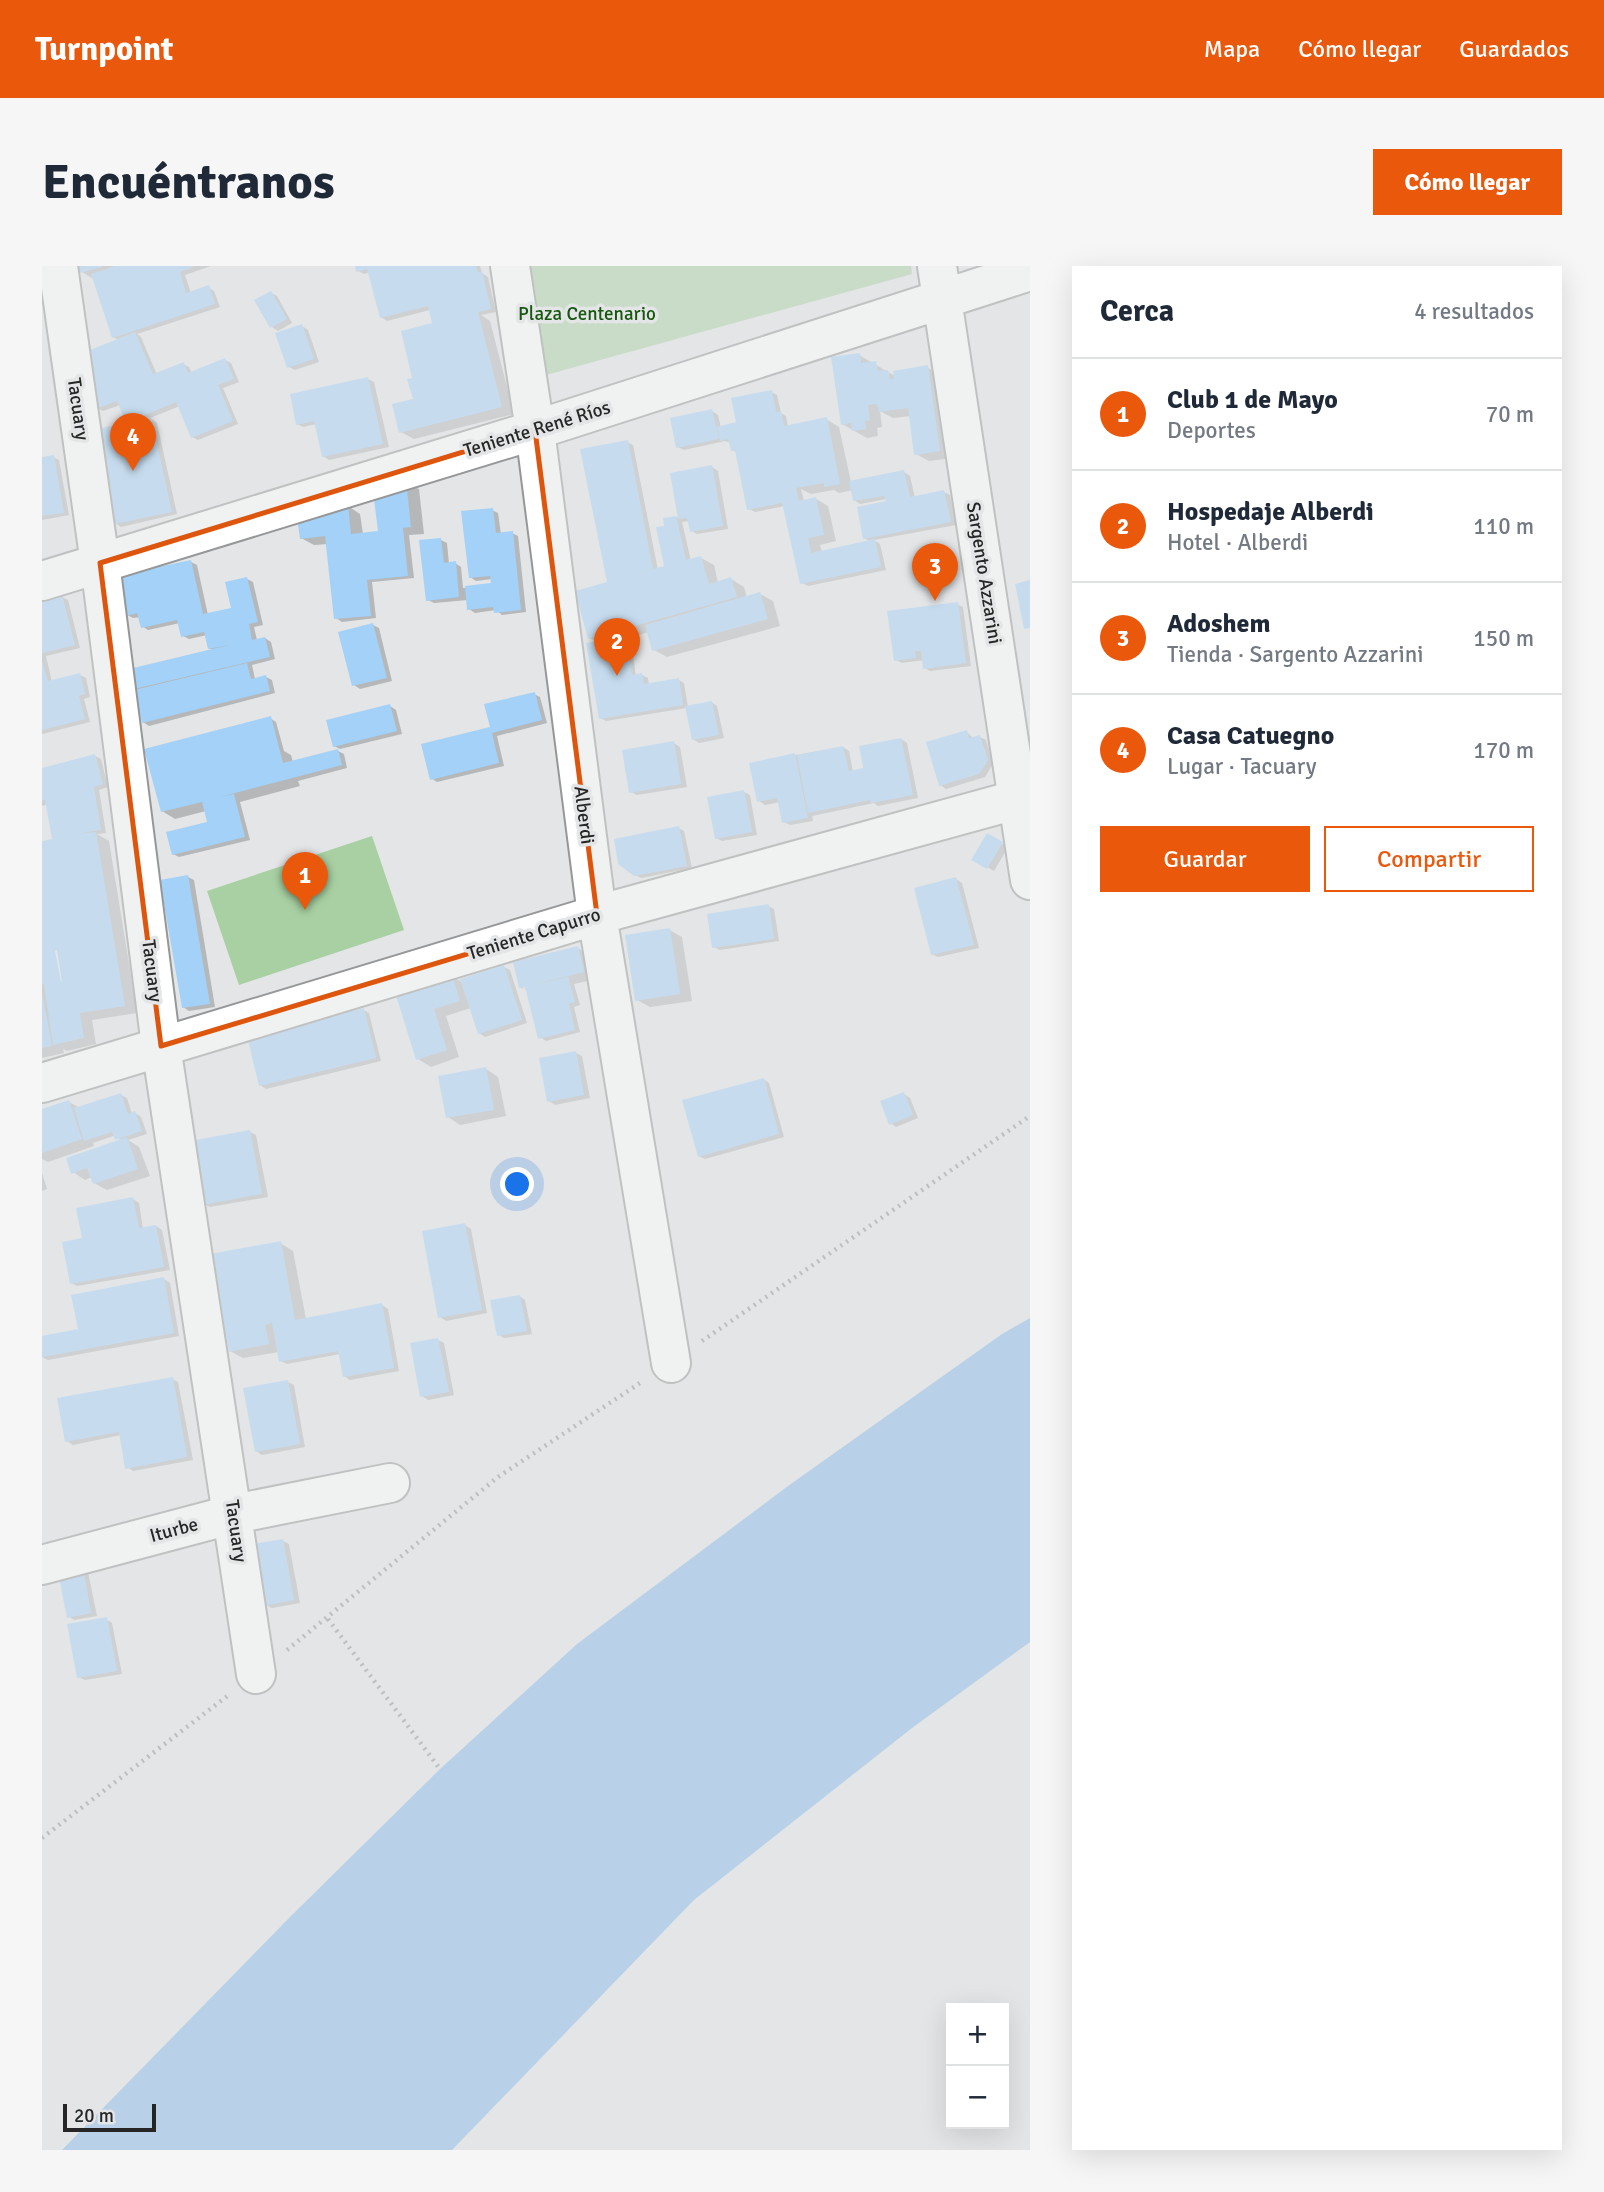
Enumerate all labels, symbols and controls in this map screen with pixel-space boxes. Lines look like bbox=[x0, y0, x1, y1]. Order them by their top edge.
text: Turnpoint bbox=[35, 29, 173, 70]
text: Mapa bbox=[1204, 34, 1260, 64]
text: Cómo llegar bbox=[1298, 34, 1421, 64]
text: Guardados bbox=[1459, 34, 1569, 64]
button: Cómo llegar bbox=[1373, 149, 1562, 215]
text: Encuéntranos bbox=[42, 152, 335, 212]
text: Cerca bbox=[1100, 293, 1174, 330]
text: 4 resultados bbox=[1414, 297, 1534, 326]
park label: Plaza Centenario bbox=[518, 302, 656, 326]
street label: Tacuary bbox=[62, 376, 94, 442]
text: Club 1 de Mayo bbox=[1167, 384, 1338, 416]
street label: Teniente René Ríos bbox=[461, 395, 613, 463]
text: 1 bbox=[1117, 400, 1129, 429]
text: 70 m bbox=[1486, 400, 1534, 429]
pin: 4 bbox=[110, 413, 156, 471]
text: Deportes bbox=[1167, 416, 1256, 445]
text: Hospedaje Alberdi bbox=[1167, 496, 1374, 528]
street label: Sargento Azzarini bbox=[961, 500, 1007, 646]
text: 2 bbox=[1117, 512, 1129, 541]
text: 110 m bbox=[1473, 512, 1534, 541]
text: Hotel · Alberdi bbox=[1167, 528, 1308, 557]
pin: 3 bbox=[912, 543, 958, 601]
text: Adoshem bbox=[1167, 608, 1270, 640]
pin: 2 bbox=[594, 618, 640, 676]
text: 3 bbox=[1117, 624, 1129, 653]
text: 150 m bbox=[1473, 624, 1534, 653]
text: Tienda · Sargento Azzarini bbox=[1167, 640, 1423, 669]
text: Casa Catuegno bbox=[1167, 720, 1334, 752]
text: 4 bbox=[1117, 736, 1129, 765]
text: 170 m bbox=[1473, 736, 1534, 765]
text: Lugar · Tacuary bbox=[1167, 752, 1317, 781]
street label: Alberdi bbox=[569, 784, 599, 846]
button: Guardar bbox=[1100, 826, 1310, 892]
button: Compartir bbox=[1324, 826, 1534, 892]
pin: 1 bbox=[282, 852, 328, 910]
street label: Teniente Capurro bbox=[465, 902, 603, 966]
street label: Tacuary bbox=[136, 938, 168, 1004]
your location bbox=[500, 1167, 534, 1201]
street label: Tacuary bbox=[220, 1498, 252, 1564]
street label: Iturbe bbox=[147, 1512, 201, 1548]
map controls bbox=[946, 2003, 1009, 2129]
button: + bbox=[946, 2003, 1009, 2066]
button: − bbox=[946, 2066, 1009, 2129]
scale bar bbox=[63, 2101, 156, 2133]
text: 20 m bbox=[74, 2104, 114, 2128]

